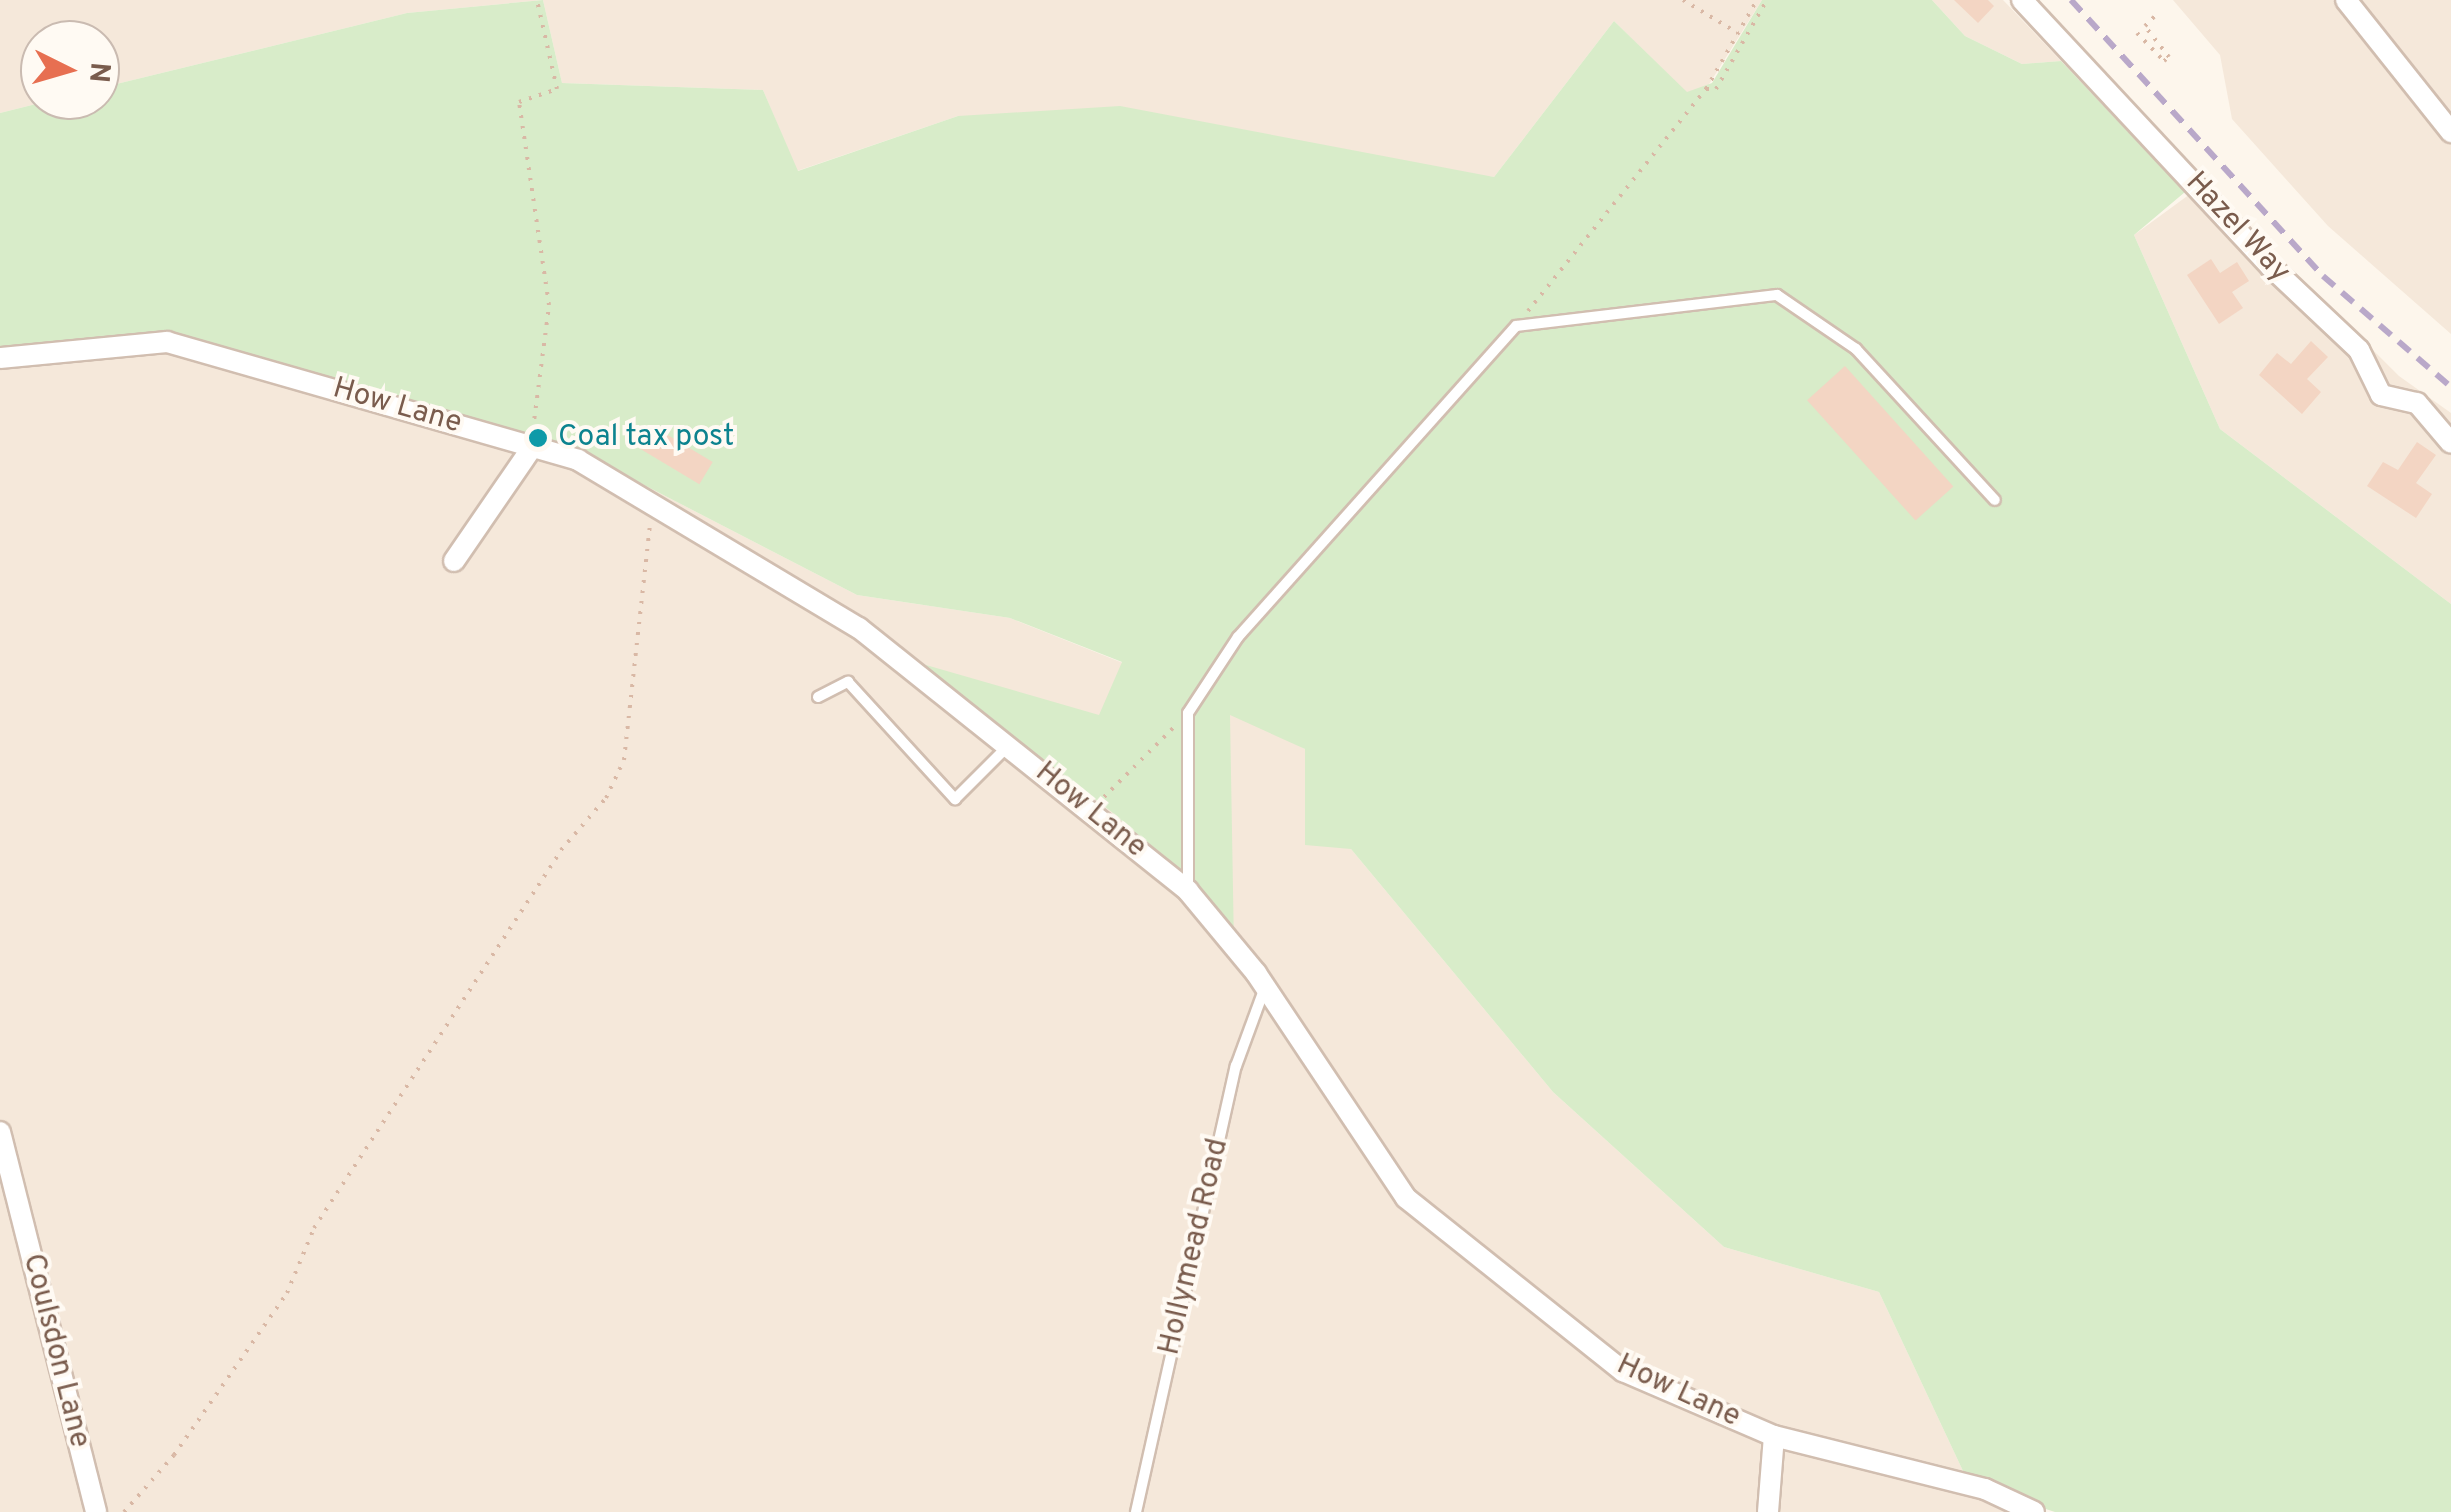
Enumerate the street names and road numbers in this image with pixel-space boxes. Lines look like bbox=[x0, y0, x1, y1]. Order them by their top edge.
street label: Hazel Way bbox=[2177, 165, 2297, 291]
street label: How Lane bbox=[328, 371, 466, 443]
street label: How Lane bbox=[1027, 755, 1153, 867]
street label: Hollymead Road bbox=[1153, 1135, 1237, 1359]
street label: Coulsdon Lane bbox=[14, 1250, 96, 1452]
street label: How Lane bbox=[1610, 1348, 1746, 1436]

